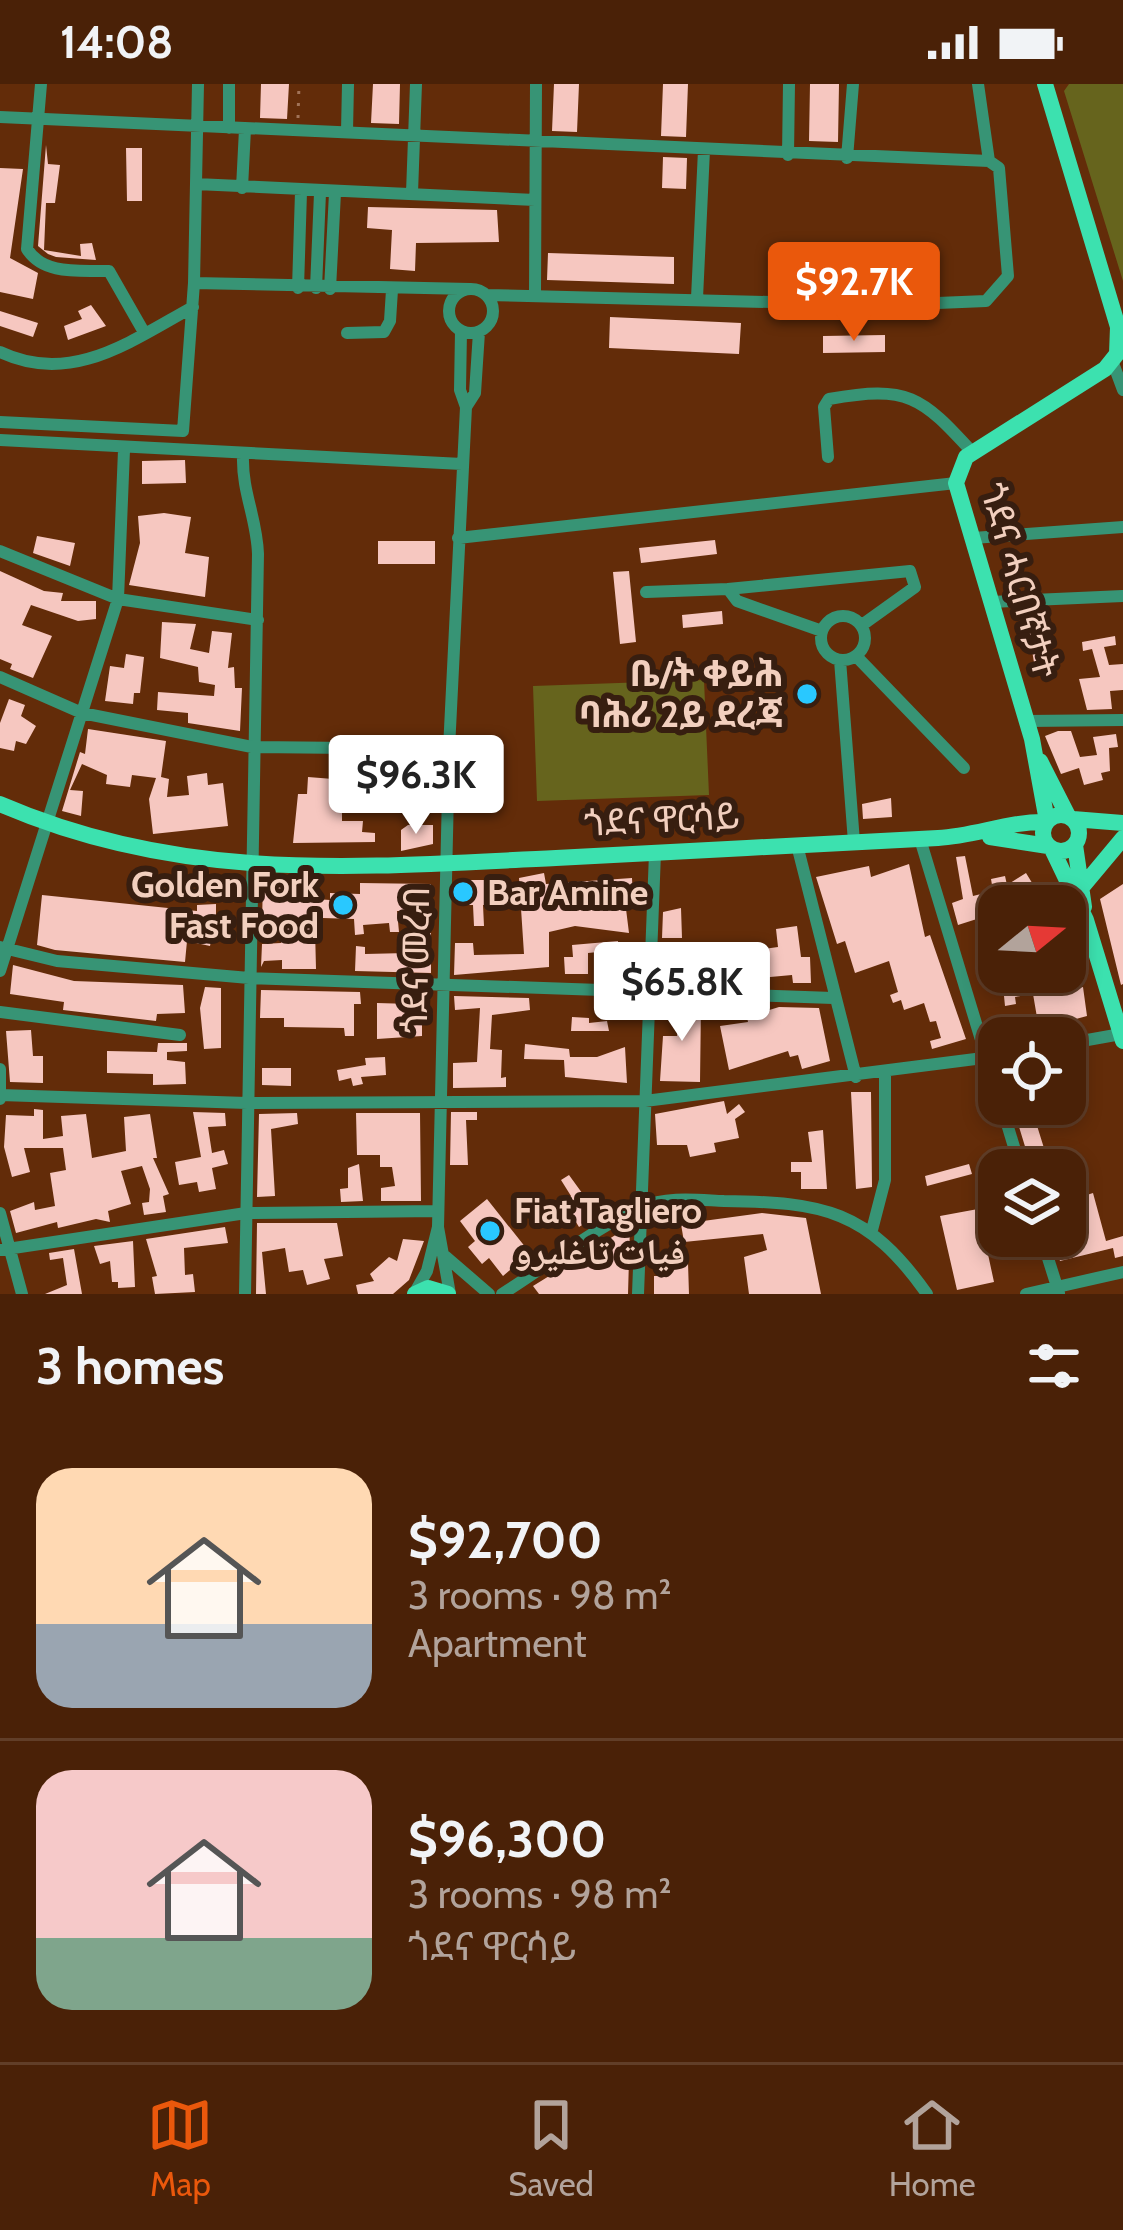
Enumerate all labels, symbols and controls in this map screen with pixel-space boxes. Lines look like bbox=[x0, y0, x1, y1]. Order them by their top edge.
text: 14:08 bbox=[60, 15, 174, 69]
pin: $92.7K bbox=[756, 242, 952, 344]
text: $92.7K bbox=[795, 257, 913, 305]
street label: ጎደና ሓርበኛታት bbox=[971, 478, 1069, 683]
place label: ቤ/ት ቀይሕ ባሕሪ 2ይ ደረጃ bbox=[579, 651, 783, 736]
marker: ቤ/ት ቀይሕ ባሕሪ 2ይ ደረጃ bbox=[794, 681, 820, 707]
pin: $96.3K bbox=[318, 735, 514, 837]
text: $96.3K bbox=[356, 750, 476, 798]
street label: ጎደና ዋርሳይ bbox=[583, 793, 741, 845]
place label: Golden Fork Fast Food bbox=[131, 862, 320, 947]
place label: Bar Amine bbox=[487, 870, 648, 914]
marker: Bar Amine bbox=[450, 879, 476, 905]
north arrow bbox=[978, 885, 1086, 993]
map controls bbox=[978, 885, 1086, 1257]
street label: ጎደና መረብ bbox=[392, 886, 438, 1034]
marker: Golden Fork Fast Food bbox=[330, 892, 356, 918]
pin: $65.8K bbox=[584, 942, 780, 1044]
text: $65.8K bbox=[621, 957, 743, 1005]
button: locate bbox=[978, 1017, 1086, 1125]
button: layers bbox=[978, 1149, 1086, 1257]
place label: Fiat Tagliero فيات تاغليرو bbox=[514, 1188, 702, 1273]
marker: Fiat Tagliero فيات تاغليرو bbox=[477, 1218, 503, 1244]
icon: filters bbox=[1021, 1333, 1087, 1399]
text: 3 homes bbox=[36, 1335, 224, 1397]
text: $92,700 bbox=[408, 1509, 603, 1571]
icon: home bbox=[132, 1516, 276, 1660]
text: 3 rooms · 98 m² bbox=[408, 1571, 671, 1619]
text: Apartment bbox=[408, 1619, 587, 1667]
text: $96,300 bbox=[408, 1808, 606, 1870]
icon: home bbox=[132, 1818, 276, 1962]
text: 3 rooms · 98 m² bbox=[408, 1870, 671, 1918]
text: ጎደና ዋርሳይ bbox=[408, 1922, 577, 1970]
tab: Map bbox=[147, 2092, 213, 2204]
tab: Saved bbox=[508, 2092, 594, 2204]
tab: Home bbox=[889, 2092, 976, 2204]

